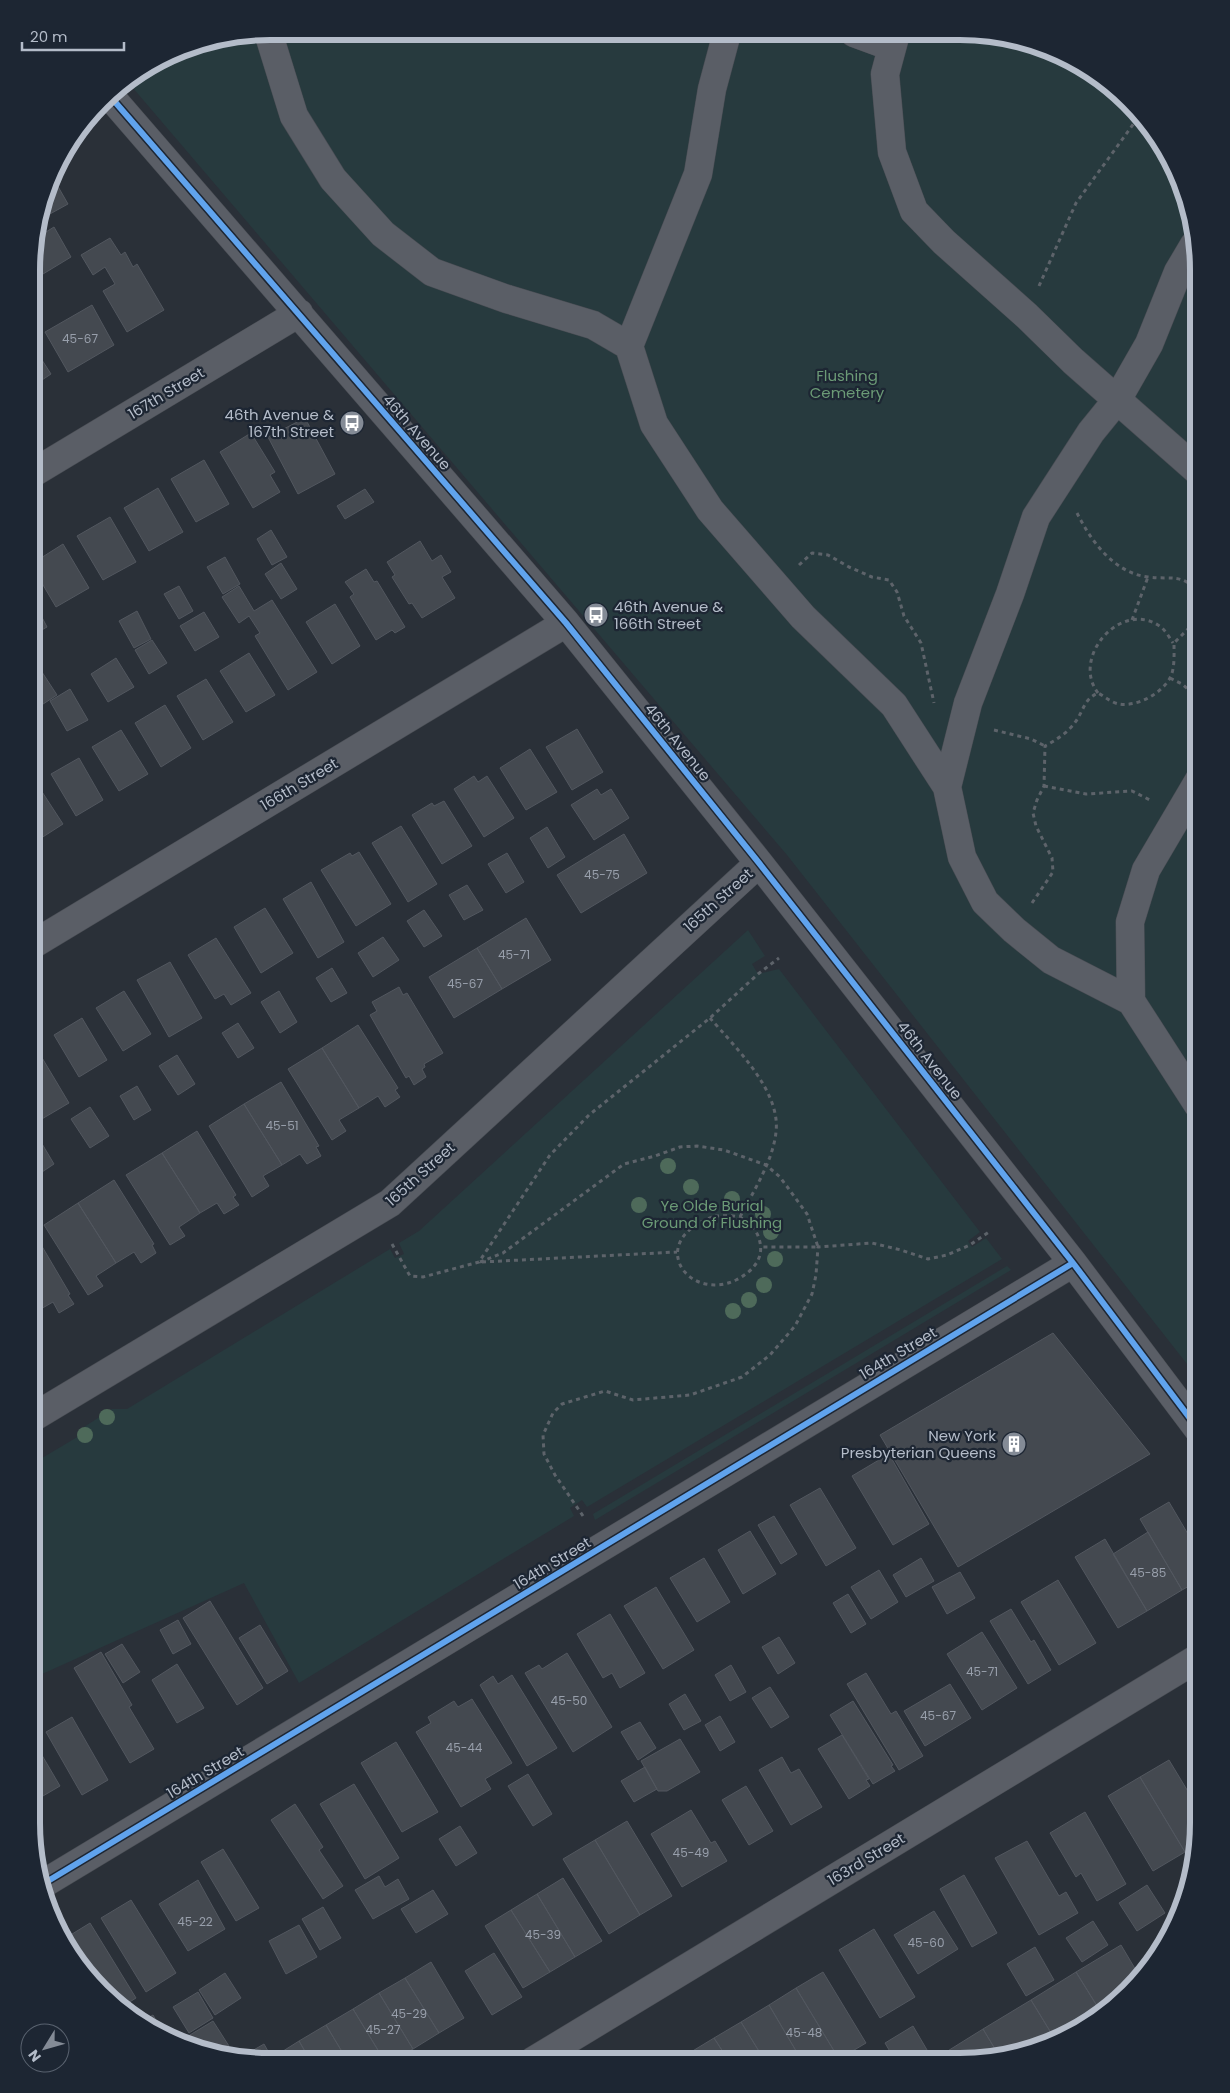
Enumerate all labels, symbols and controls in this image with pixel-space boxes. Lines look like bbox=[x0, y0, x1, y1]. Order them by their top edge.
scale bar bbox=[22, 20, 125, 52]
text: 20 m bbox=[30, 26, 68, 47]
house number: 45-67 bbox=[62, 330, 98, 347]
street label: 167th Street bbox=[124, 362, 208, 424]
park label: Flushing Cemetery bbox=[810, 365, 885, 403]
street label: 46th Avenue bbox=[378, 390, 456, 474]
place label: 46th Avenue & 167th Street bbox=[225, 404, 334, 442]
bus stop icon: 46th Avenue & 167th Street bbox=[339, 410, 365, 436]
place label: 46th Avenue & 166th Street bbox=[614, 596, 723, 634]
bus stop icon: 46th Avenue & 166th Street bbox=[583, 602, 609, 628]
street label: 46th Avenue bbox=[640, 699, 716, 785]
street label: 166th Street bbox=[256, 753, 342, 815]
street label: 165th Street bbox=[679, 863, 757, 937]
house number: 45-75 bbox=[584, 866, 620, 883]
house number: 45-71 bbox=[498, 946, 530, 963]
house number: 45-67 bbox=[447, 975, 483, 992]
street label: 46th Avenue bbox=[893, 1016, 967, 1104]
house number: 45-51 bbox=[265, 1117, 299, 1134]
street label: 165th Street bbox=[381, 1137, 459, 1211]
park label: Ye Olde Burial Ground of Flushing bbox=[642, 1195, 782, 1233]
street label: 164th Street bbox=[855, 1322, 941, 1384]
place label: New York Presbyterian Queens bbox=[841, 1425, 996, 1463]
building icon: New York Presbyterian Queens bbox=[1001, 1431, 1027, 1457]
street label: 164th Street bbox=[509, 1532, 595, 1594]
house number: 45-85 bbox=[1130, 1564, 1166, 1581]
house number: 45-71 bbox=[966, 1663, 998, 1680]
house number: 45-50 bbox=[551, 1692, 587, 1709]
house number: 45-67 bbox=[920, 1707, 956, 1724]
house number: 45-44 bbox=[446, 1739, 483, 1756]
street label: 164th Street bbox=[162, 1741, 248, 1803]
street label: 163rd Street bbox=[823, 1828, 909, 1890]
house number: 45-49 bbox=[673, 1844, 709, 1861]
house number: 45-22 bbox=[177, 1913, 213, 1930]
house number: 45-39 bbox=[525, 1926, 561, 1943]
house number: 45-60 bbox=[908, 1934, 944, 1951]
house number: 45-29 bbox=[391, 2005, 427, 2022]
house number: 45-27 bbox=[365, 2021, 401, 2038]
north arrow bbox=[20, 2023, 70, 2073]
house number: 45-48 bbox=[786, 2024, 822, 2041]
text: N bbox=[23, 2046, 46, 2066]

